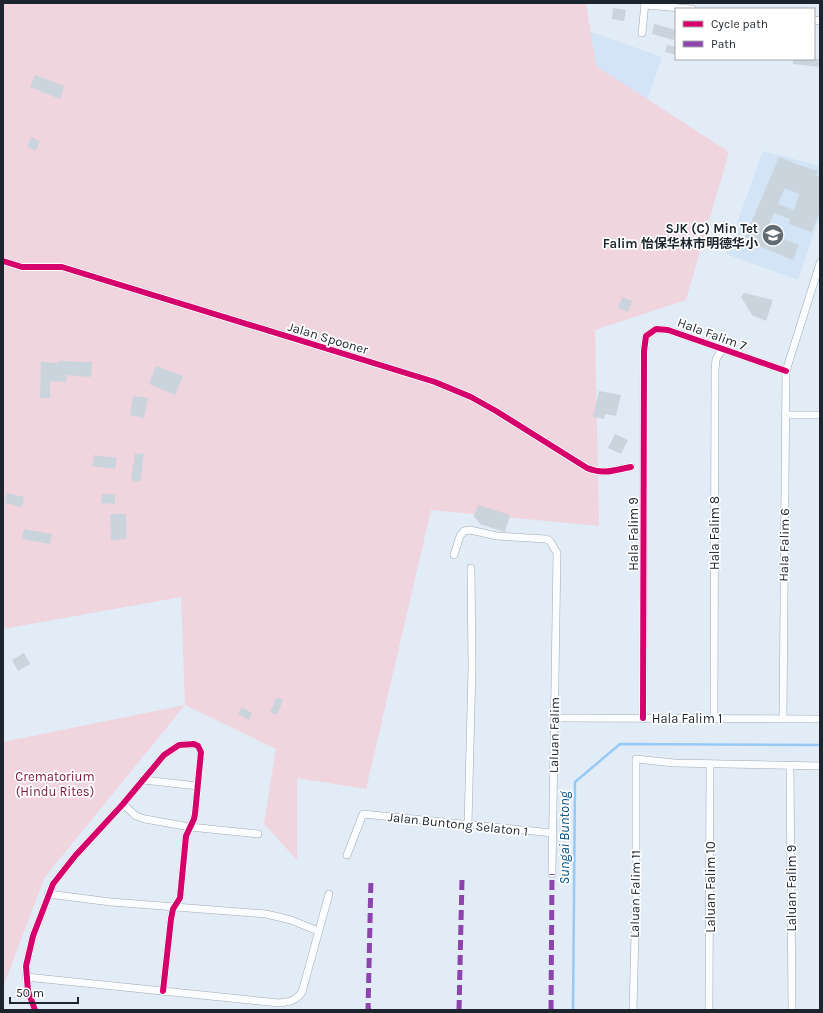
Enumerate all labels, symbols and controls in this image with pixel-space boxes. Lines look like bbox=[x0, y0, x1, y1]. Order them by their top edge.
legend bbox=[675, 8, 815, 60]
text: Cycle path bbox=[711, 17, 768, 31]
text: Path bbox=[711, 37, 736, 51]
place label: SJK (C) Min Tet Falim 怡保华林市明德华小 bbox=[603, 221, 759, 251]
school or university icon: SJK (C) Min Tet Falim 怡保华林市明德华小 bbox=[760, 222, 786, 248]
street label: Hala Falim 7 bbox=[675, 315, 749, 353]
street label: Jalan Spooner bbox=[286, 319, 370, 357]
street label: Hala Falim 8 bbox=[707, 496, 722, 570]
street label: Hala Falim 9 bbox=[626, 497, 641, 571]
street label: Hala Falim 6 bbox=[776, 508, 792, 582]
street label: Laluan Falim bbox=[546, 697, 562, 773]
street label: Hala Falim 1 bbox=[652, 711, 722, 726]
park label: Crematorium (Hindu Rites) bbox=[15, 769, 95, 799]
water label: Sungai Buntong bbox=[556, 791, 573, 885]
street label: Jalan Buntong Selaton 1 bbox=[387, 809, 529, 839]
street label: Laluan Falim 10 bbox=[703, 841, 718, 933]
street label: Laluan Falim 9 bbox=[784, 845, 799, 931]
street label: Laluan Falim 11 bbox=[627, 850, 643, 938]
scale bar bbox=[10, 979, 78, 1005]
text: 50 m bbox=[16, 986, 44, 1000]

